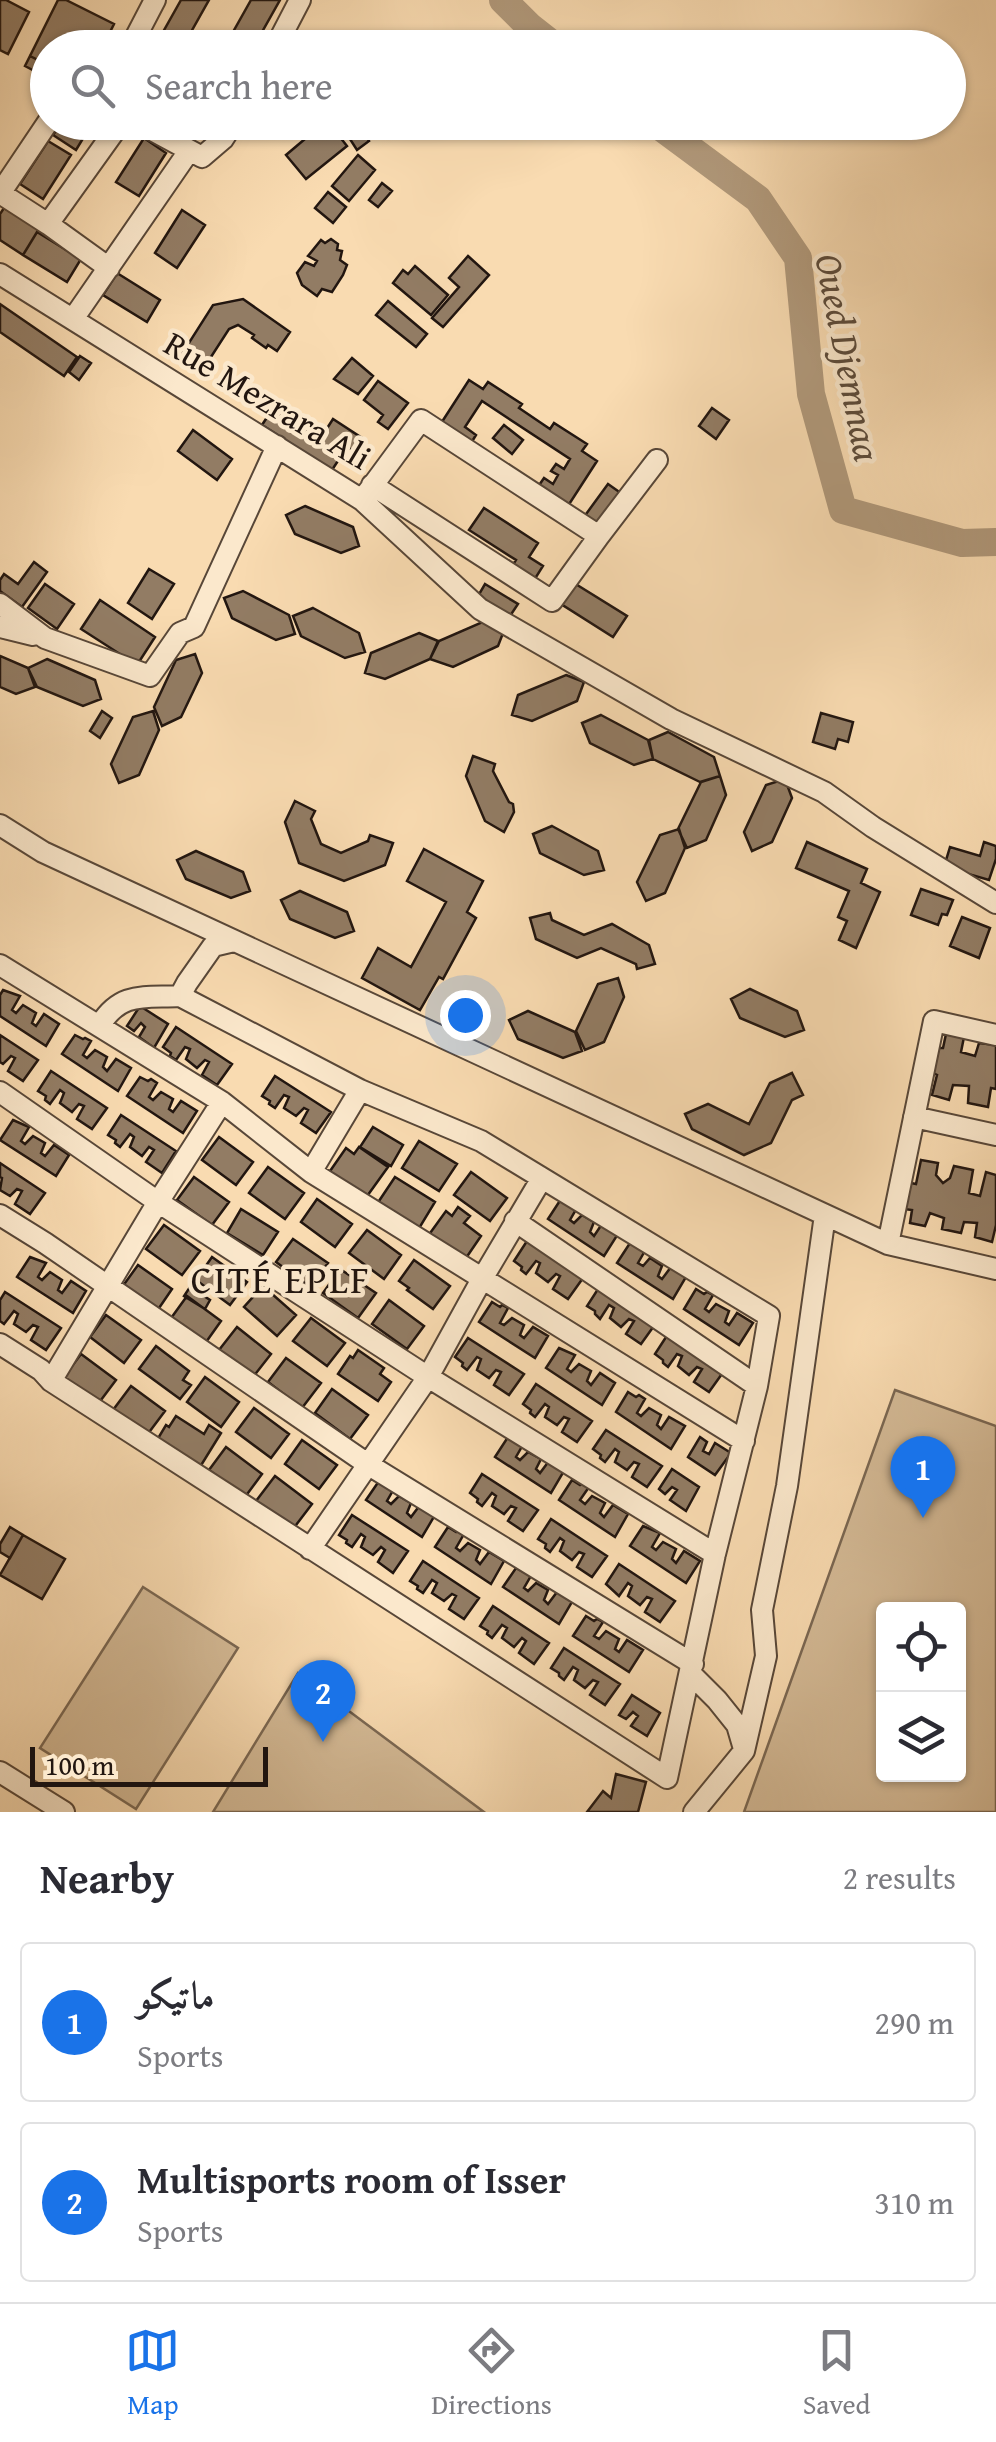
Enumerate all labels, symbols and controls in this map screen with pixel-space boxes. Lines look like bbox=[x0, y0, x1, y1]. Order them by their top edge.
search box bbox=[30, 30, 966, 140]
text: Search here bbox=[145, 57, 333, 113]
icon: search bbox=[65, 58, 120, 113]
water label: Oued Djemnaa bbox=[801, 249, 897, 466]
street label: Rue Mezrara Ali bbox=[155, 318, 381, 482]
your location bbox=[440, 990, 491, 1041]
district label: CITÉ EPLF bbox=[191, 1251, 371, 1307]
pin: 1 bbox=[890, 1436, 956, 1518]
map controls bbox=[876, 1602, 966, 1782]
button: locate bbox=[876, 1602, 966, 1692]
pin: 2 bbox=[290, 1660, 356, 1742]
button: layers bbox=[876, 1692, 966, 1782]
scale bar bbox=[30, 1742, 268, 1786]
text: 100 m bbox=[45, 1744, 114, 1785]
text: Nearby bbox=[40, 1847, 174, 1908]
text: 2 results bbox=[843, 1854, 956, 1901]
text: ماتيكو bbox=[137, 1966, 214, 2022]
text: 1 bbox=[66, 1999, 83, 2046]
text: 290 m bbox=[875, 1999, 954, 2046]
text: Sports bbox=[137, 2032, 223, 2079]
text: Multisports room of Isser bbox=[137, 2151, 566, 2207]
text: 2 bbox=[66, 2179, 83, 2226]
text: 310 m bbox=[875, 2179, 954, 2226]
text: Sports bbox=[137, 2207, 223, 2254]
tab: Map bbox=[125, 2323, 180, 2424]
tab: Directions bbox=[431, 2323, 552, 2424]
tab: Saved bbox=[803, 2323, 871, 2424]

